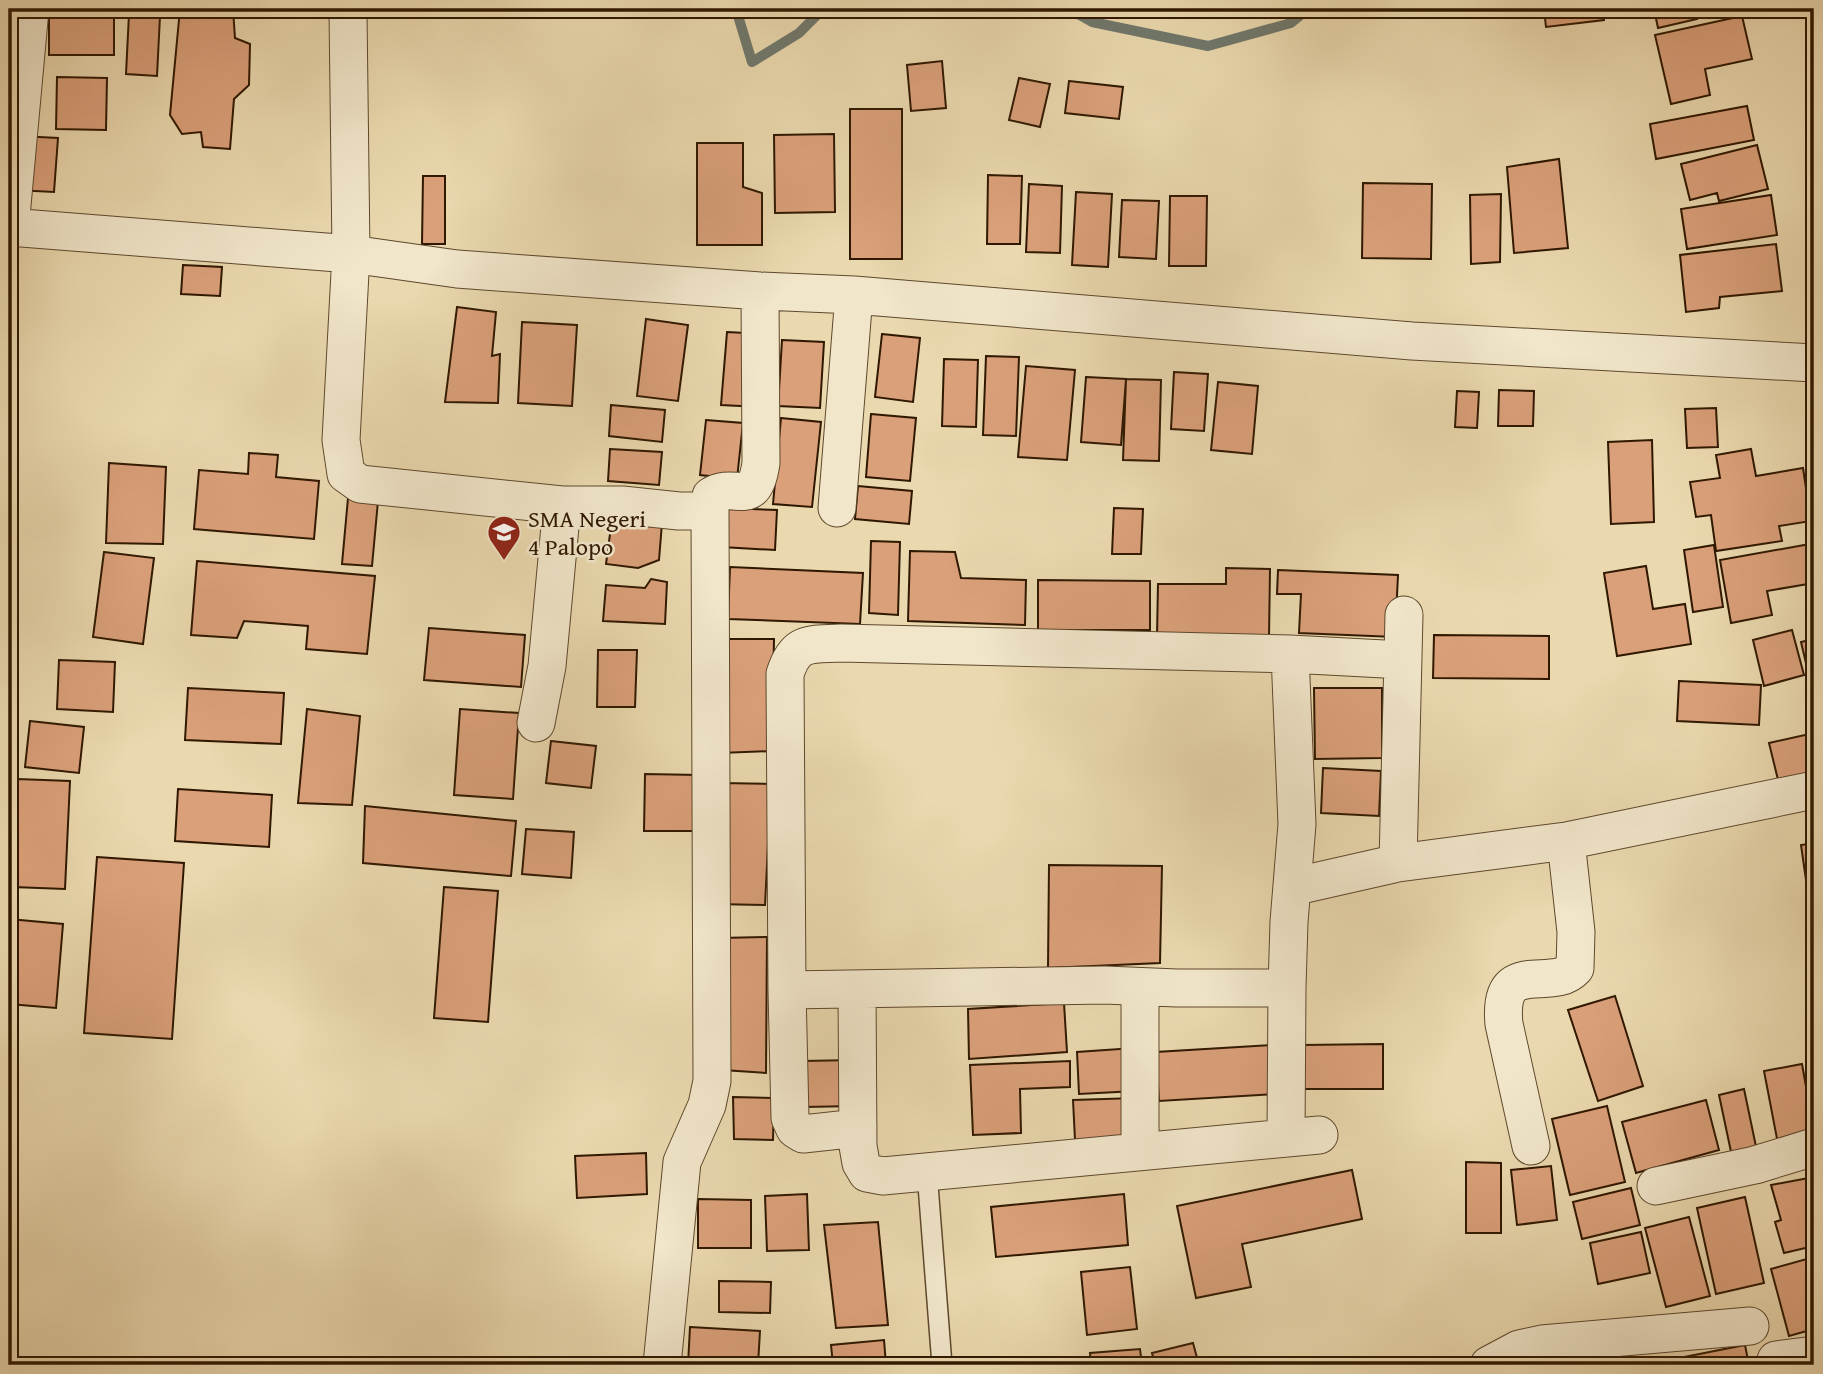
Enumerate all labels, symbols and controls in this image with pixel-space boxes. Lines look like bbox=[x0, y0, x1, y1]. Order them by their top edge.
place label: SMA Negeri 4 Palopo bbox=[528, 501, 646, 564]
school or university icon: SMA Negeri 4 Palopo bbox=[485, 513, 523, 562]

